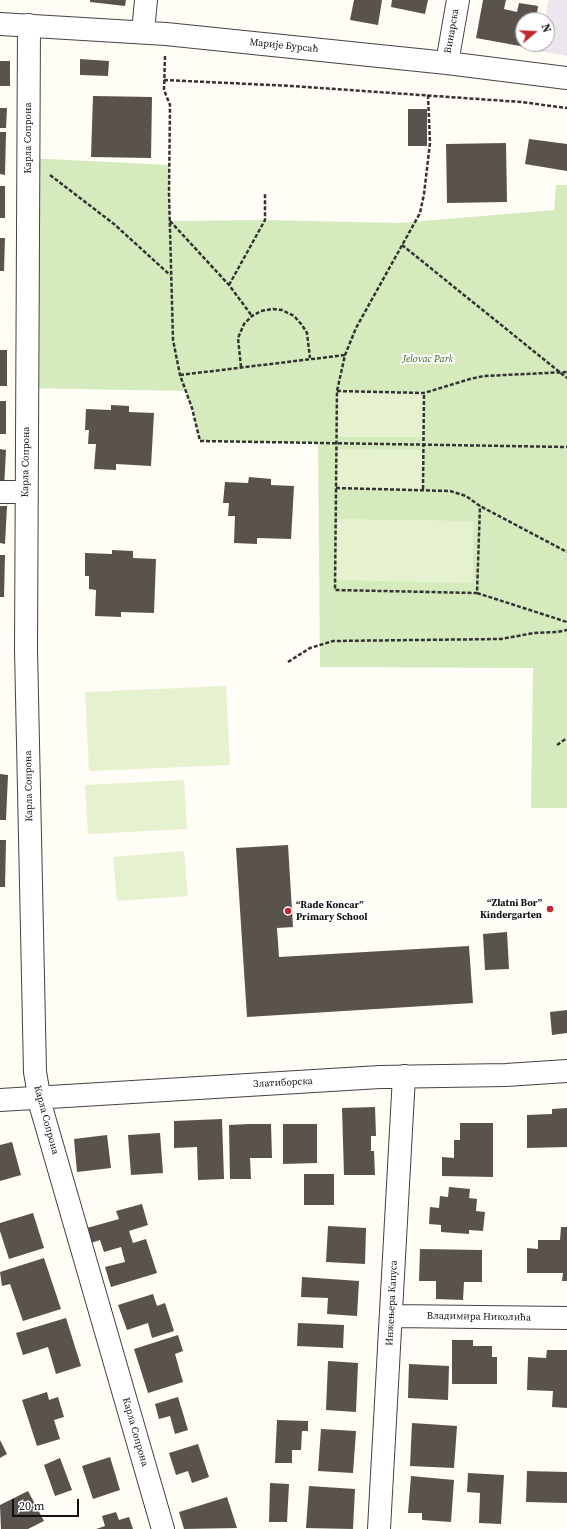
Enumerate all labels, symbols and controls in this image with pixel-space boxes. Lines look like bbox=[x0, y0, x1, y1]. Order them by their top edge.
street label: Винарска bbox=[442, 8, 462, 54]
north arrow bbox=[515, 12, 555, 52]
text: N bbox=[537, 22, 554, 34]
street label: Марије Бурсаћ bbox=[249, 36, 319, 56]
street label: Карла Сопрона bbox=[22, 103, 34, 173]
park label: Jelovac Park bbox=[403, 353, 453, 365]
street label: Карла Сопрона bbox=[19, 426, 33, 498]
street label: Карла Сопрона bbox=[22, 750, 36, 822]
place label: “Zlatni Bor” Kindergarten bbox=[480, 897, 542, 920]
place label: “Rade Koncar” Primary School bbox=[296, 899, 368, 922]
marker: “Zlatni Bor” Kindergarten bbox=[545, 904, 555, 914]
marker: “Rade Koncar” Primary School bbox=[283, 906, 293, 916]
street label: Златиборска bbox=[253, 1075, 313, 1091]
street label: Карла Сопрона bbox=[31, 1084, 61, 1156]
street label: Инжењера Капуса bbox=[384, 1260, 400, 1346]
street label: Владимира Николића bbox=[427, 1310, 531, 1324]
street label: Карла Сопрона bbox=[119, 1396, 151, 1468]
scale bar bbox=[14, 1491, 81, 1517]
text: 20 m bbox=[19, 1498, 45, 1514]

